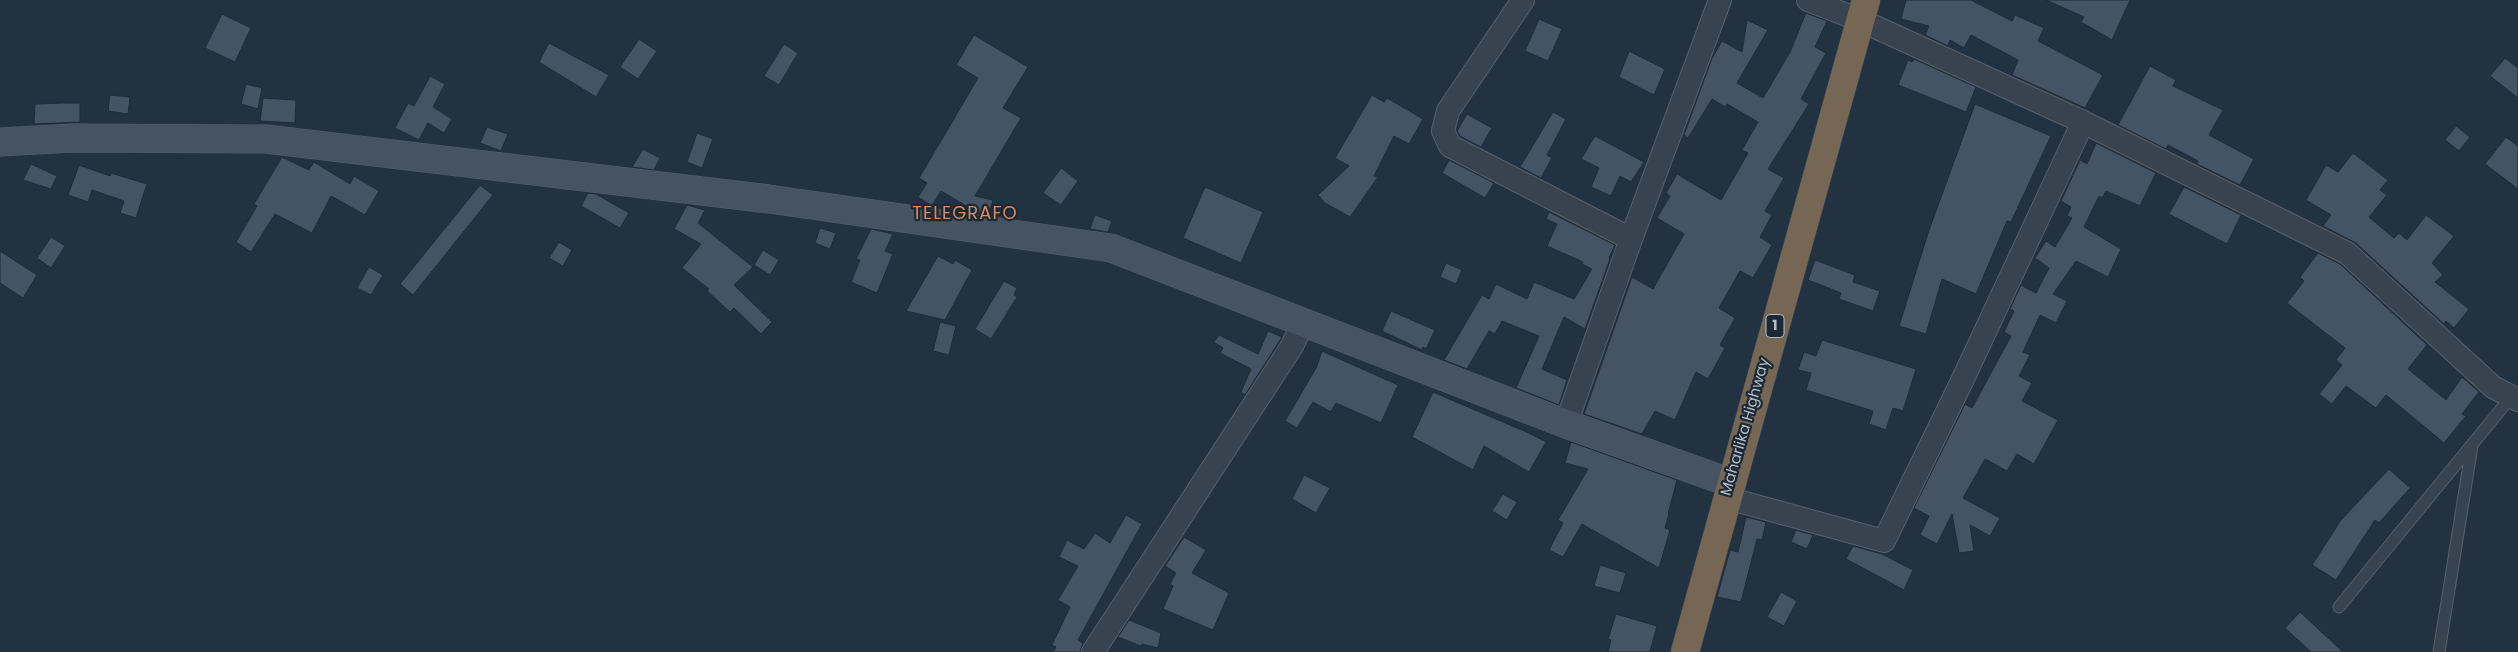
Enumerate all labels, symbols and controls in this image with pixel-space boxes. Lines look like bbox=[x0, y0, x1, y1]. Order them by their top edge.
district label: TELEGRAFO bbox=[911, 203, 1019, 225]
road number: 1 bbox=[1766, 314, 1784, 338]
street label: Maharlika Highway bbox=[1718, 356, 1774, 498]

